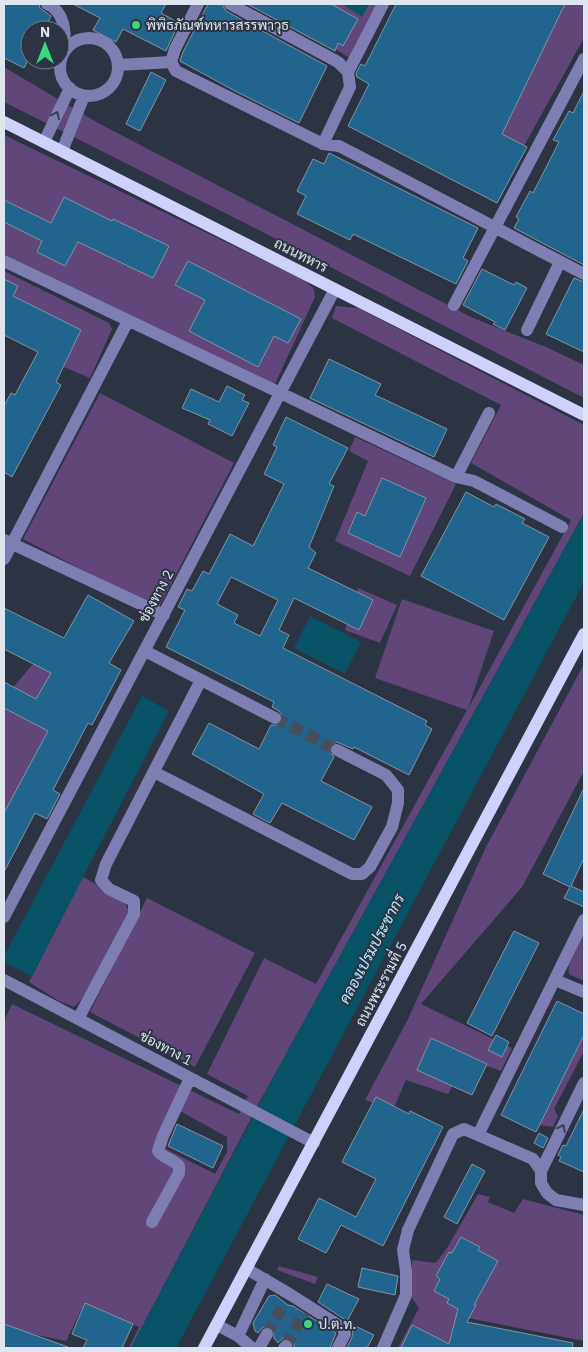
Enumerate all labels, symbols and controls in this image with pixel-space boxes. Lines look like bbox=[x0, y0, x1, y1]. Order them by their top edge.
place label: พิพิธภัณฑ์ทหารสรรพาวุธ bbox=[146, 16, 289, 35]
marker: พิพิธภัณฑ์ทหารสรรพาวุธ bbox=[130, 19, 142, 31]
north arrow bbox=[20, 20, 70, 70]
text: N bbox=[40, 23, 50, 41]
one-way arrow bbox=[50, 111, 61, 120]
street label: ถนนทหาร bbox=[271, 234, 331, 276]
street label: ช่องทาง 2 bbox=[135, 567, 177, 625]
water label: คลองเปรมประชากร bbox=[335, 890, 409, 1007]
street label: ถนนพระรามที่ 5 bbox=[348, 937, 411, 1029]
street label: ช่องทาง 1 bbox=[137, 1027, 195, 1069]
one-way arrow bbox=[556, 1124, 566, 1133]
place label: ป.ต.ท. bbox=[318, 1315, 356, 1333]
marker: ป.ต.ท. bbox=[302, 1318, 314, 1330]

